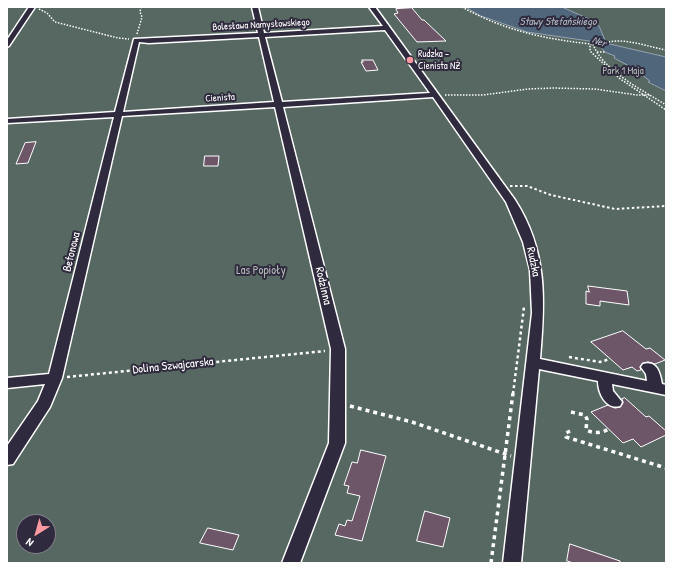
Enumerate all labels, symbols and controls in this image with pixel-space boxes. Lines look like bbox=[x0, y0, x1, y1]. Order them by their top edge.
water label: Stawy Stefańskiego bbox=[520, 15, 596, 29]
street label: Bolesława Namysłowskiego bbox=[212, 16, 310, 34]
water label: Ner bbox=[590, 33, 608, 51]
place label: Rudzka - Cienista NŻ bbox=[418, 48, 460, 72]
marker: Rudzka - Cienista NŻ bbox=[405, 55, 415, 65]
park label: Park 1 Maja bbox=[602, 65, 644, 77]
street label: Cienista bbox=[205, 91, 235, 105]
street label: Betonowa bbox=[60, 231, 84, 273]
street label: Rudzka bbox=[523, 246, 543, 278]
park label: Las Popioły bbox=[236, 264, 286, 278]
street label: Rodzinna bbox=[312, 266, 334, 306]
street label: Dolina Szwajcarska bbox=[132, 355, 214, 377]
north arrow bbox=[16, 514, 56, 554]
text: N bbox=[23, 535, 36, 550]

